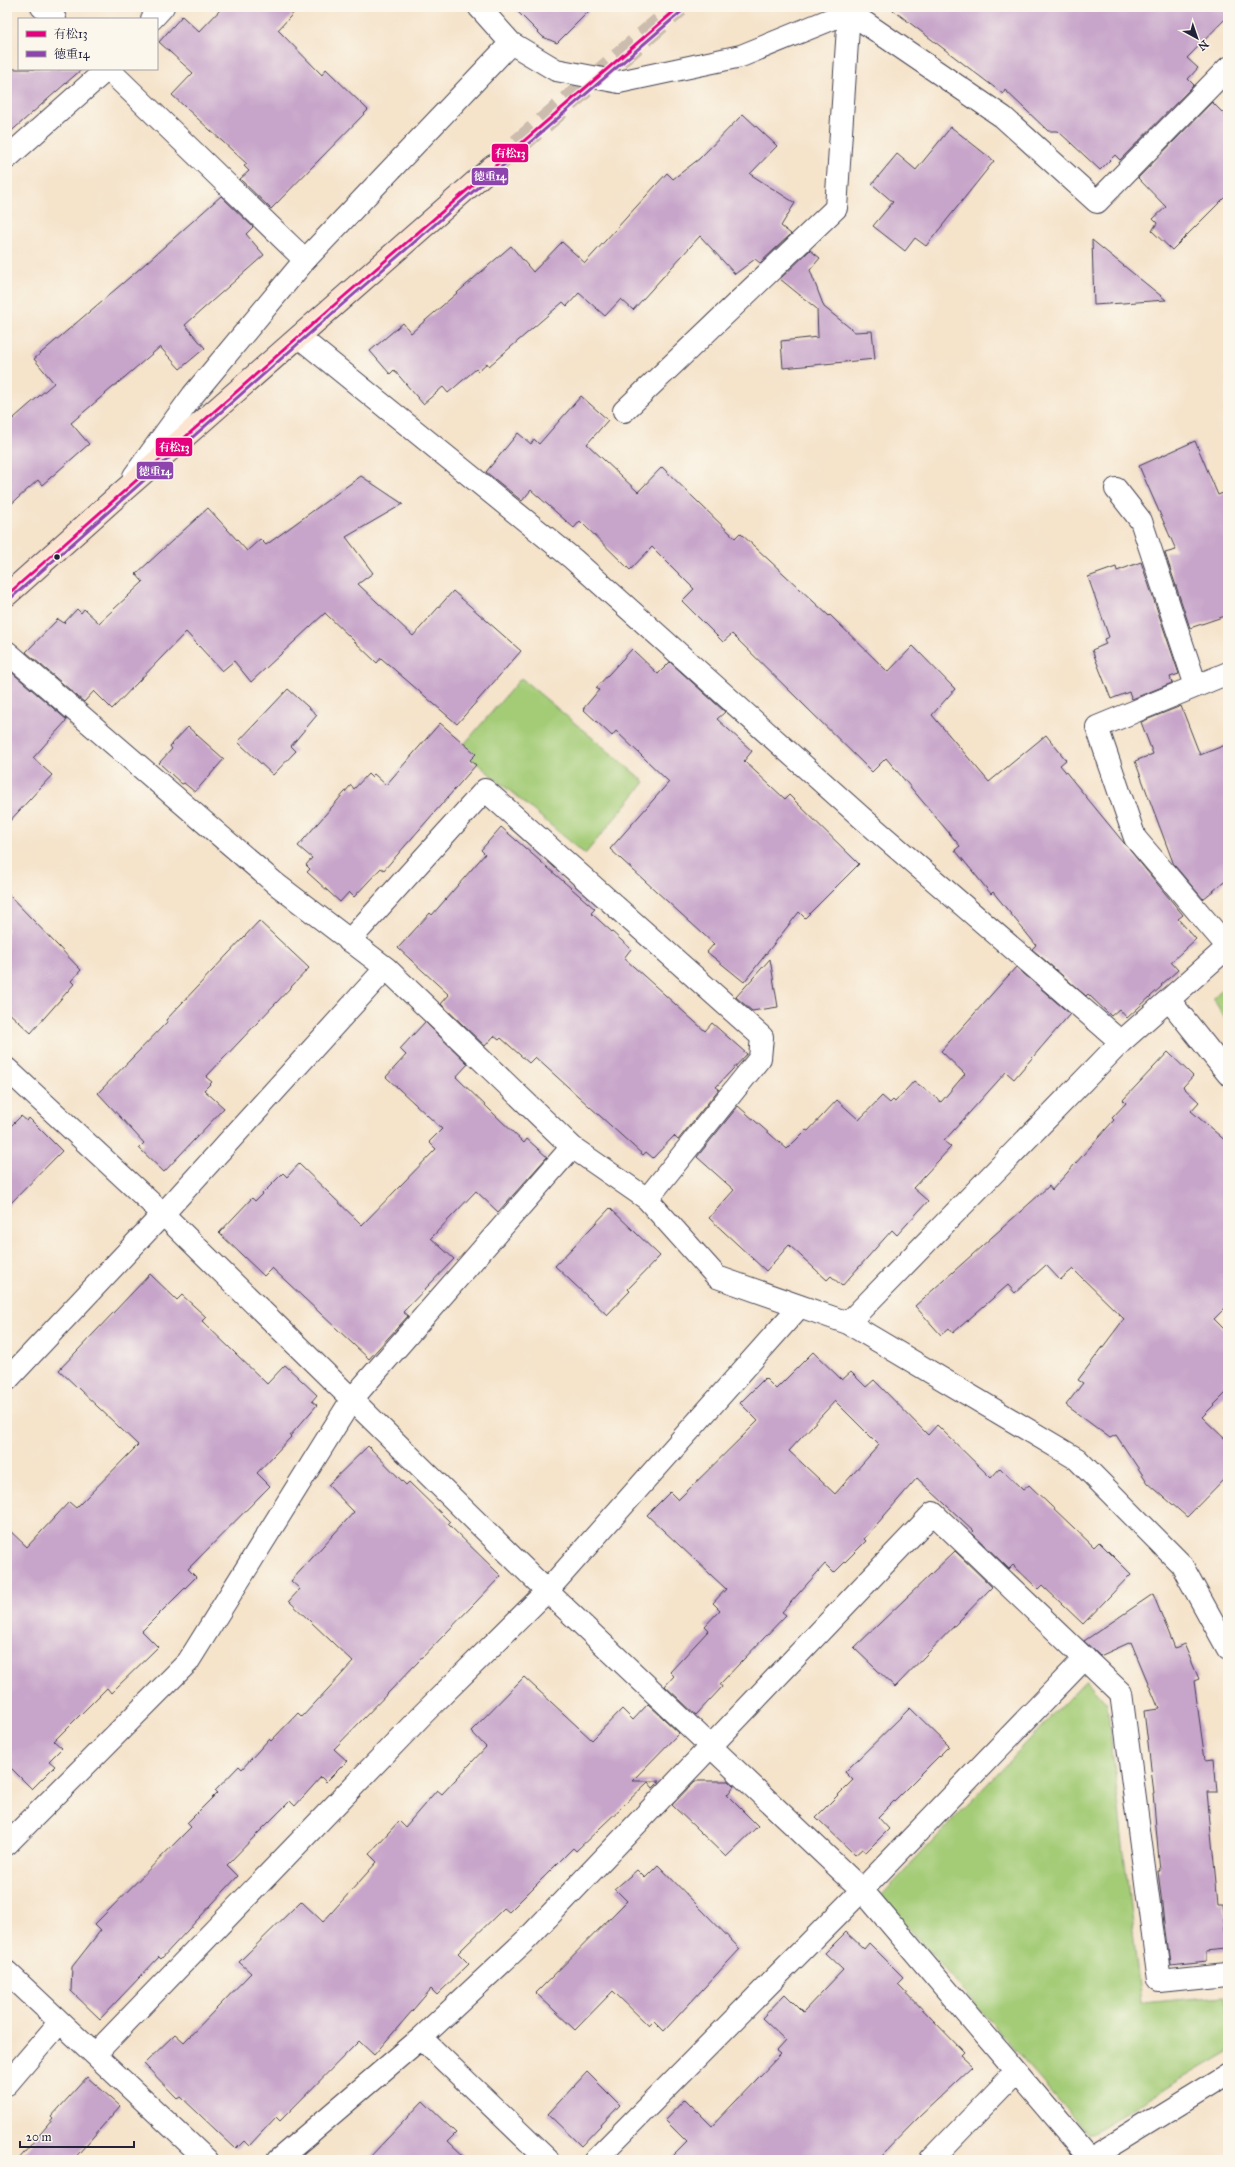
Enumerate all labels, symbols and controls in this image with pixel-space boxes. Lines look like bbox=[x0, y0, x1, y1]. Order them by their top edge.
legend bbox=[18, 18, 158, 70]
north arrow bbox=[1177, 18, 1217, 58]
text: 有松13 bbox=[54, 27, 88, 41]
text: N bbox=[1195, 37, 1211, 54]
text: 徳重14 bbox=[54, 47, 90, 61]
line badge: 有松13 bbox=[491, 143, 529, 163]
text: 有松13 bbox=[495, 147, 525, 161]
line badge: 徳重14 bbox=[471, 167, 509, 186]
text: 徳重14 bbox=[474, 170, 507, 184]
line badge: 有松13 bbox=[155, 437, 193, 457]
text: 有松13 bbox=[159, 441, 189, 455]
line badge: 徳重14 bbox=[136, 461, 174, 480]
text: 徳重14 bbox=[139, 465, 172, 479]
unlabelled marker bbox=[52, 552, 62, 562]
scale bar bbox=[20, 2123, 134, 2149]
text: 20 m bbox=[26, 2130, 52, 2144]

